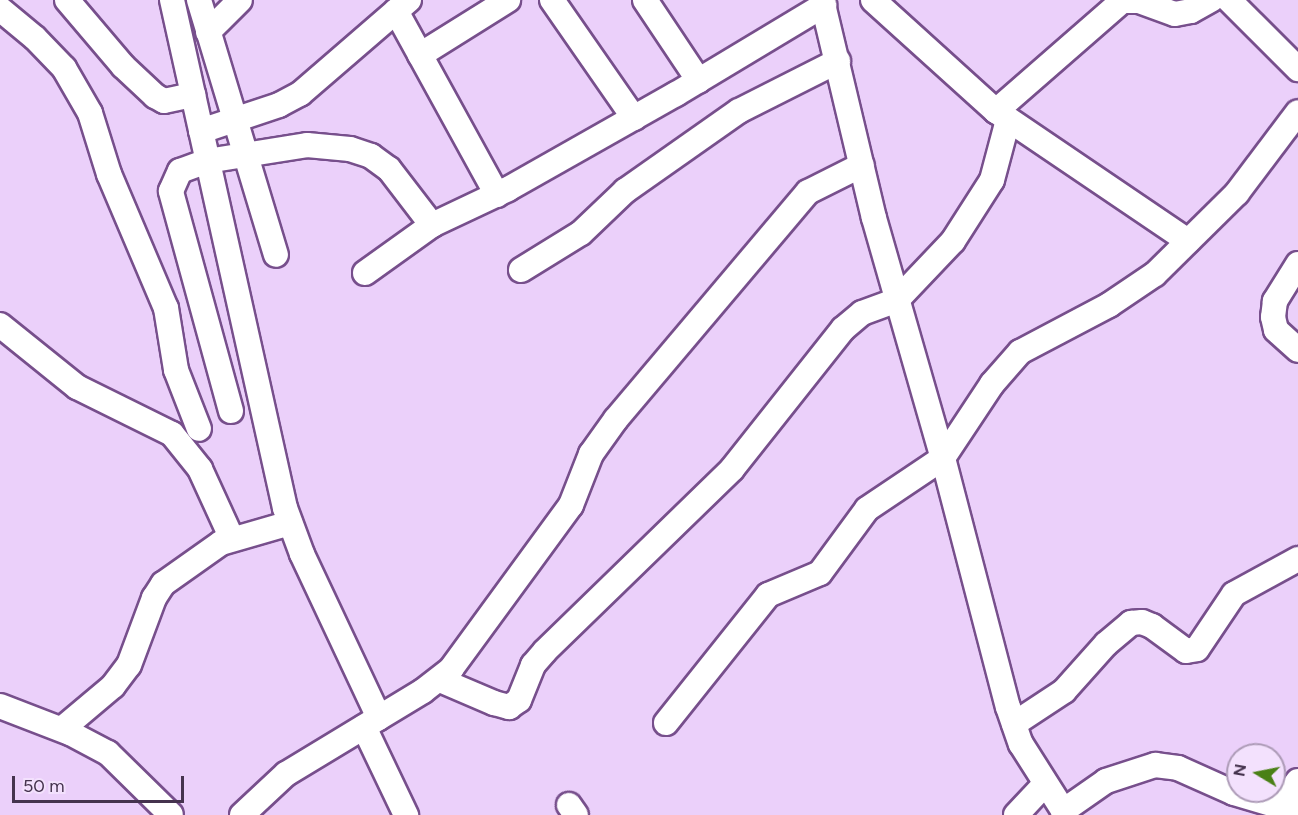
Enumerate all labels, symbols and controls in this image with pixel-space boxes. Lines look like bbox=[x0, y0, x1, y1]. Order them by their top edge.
north arrow bbox=[1226, 743, 1286, 803]
text: N bbox=[1229, 762, 1250, 778]
scale bar bbox=[15, 764, 188, 802]
text: 50 m bbox=[23, 775, 65, 797]

